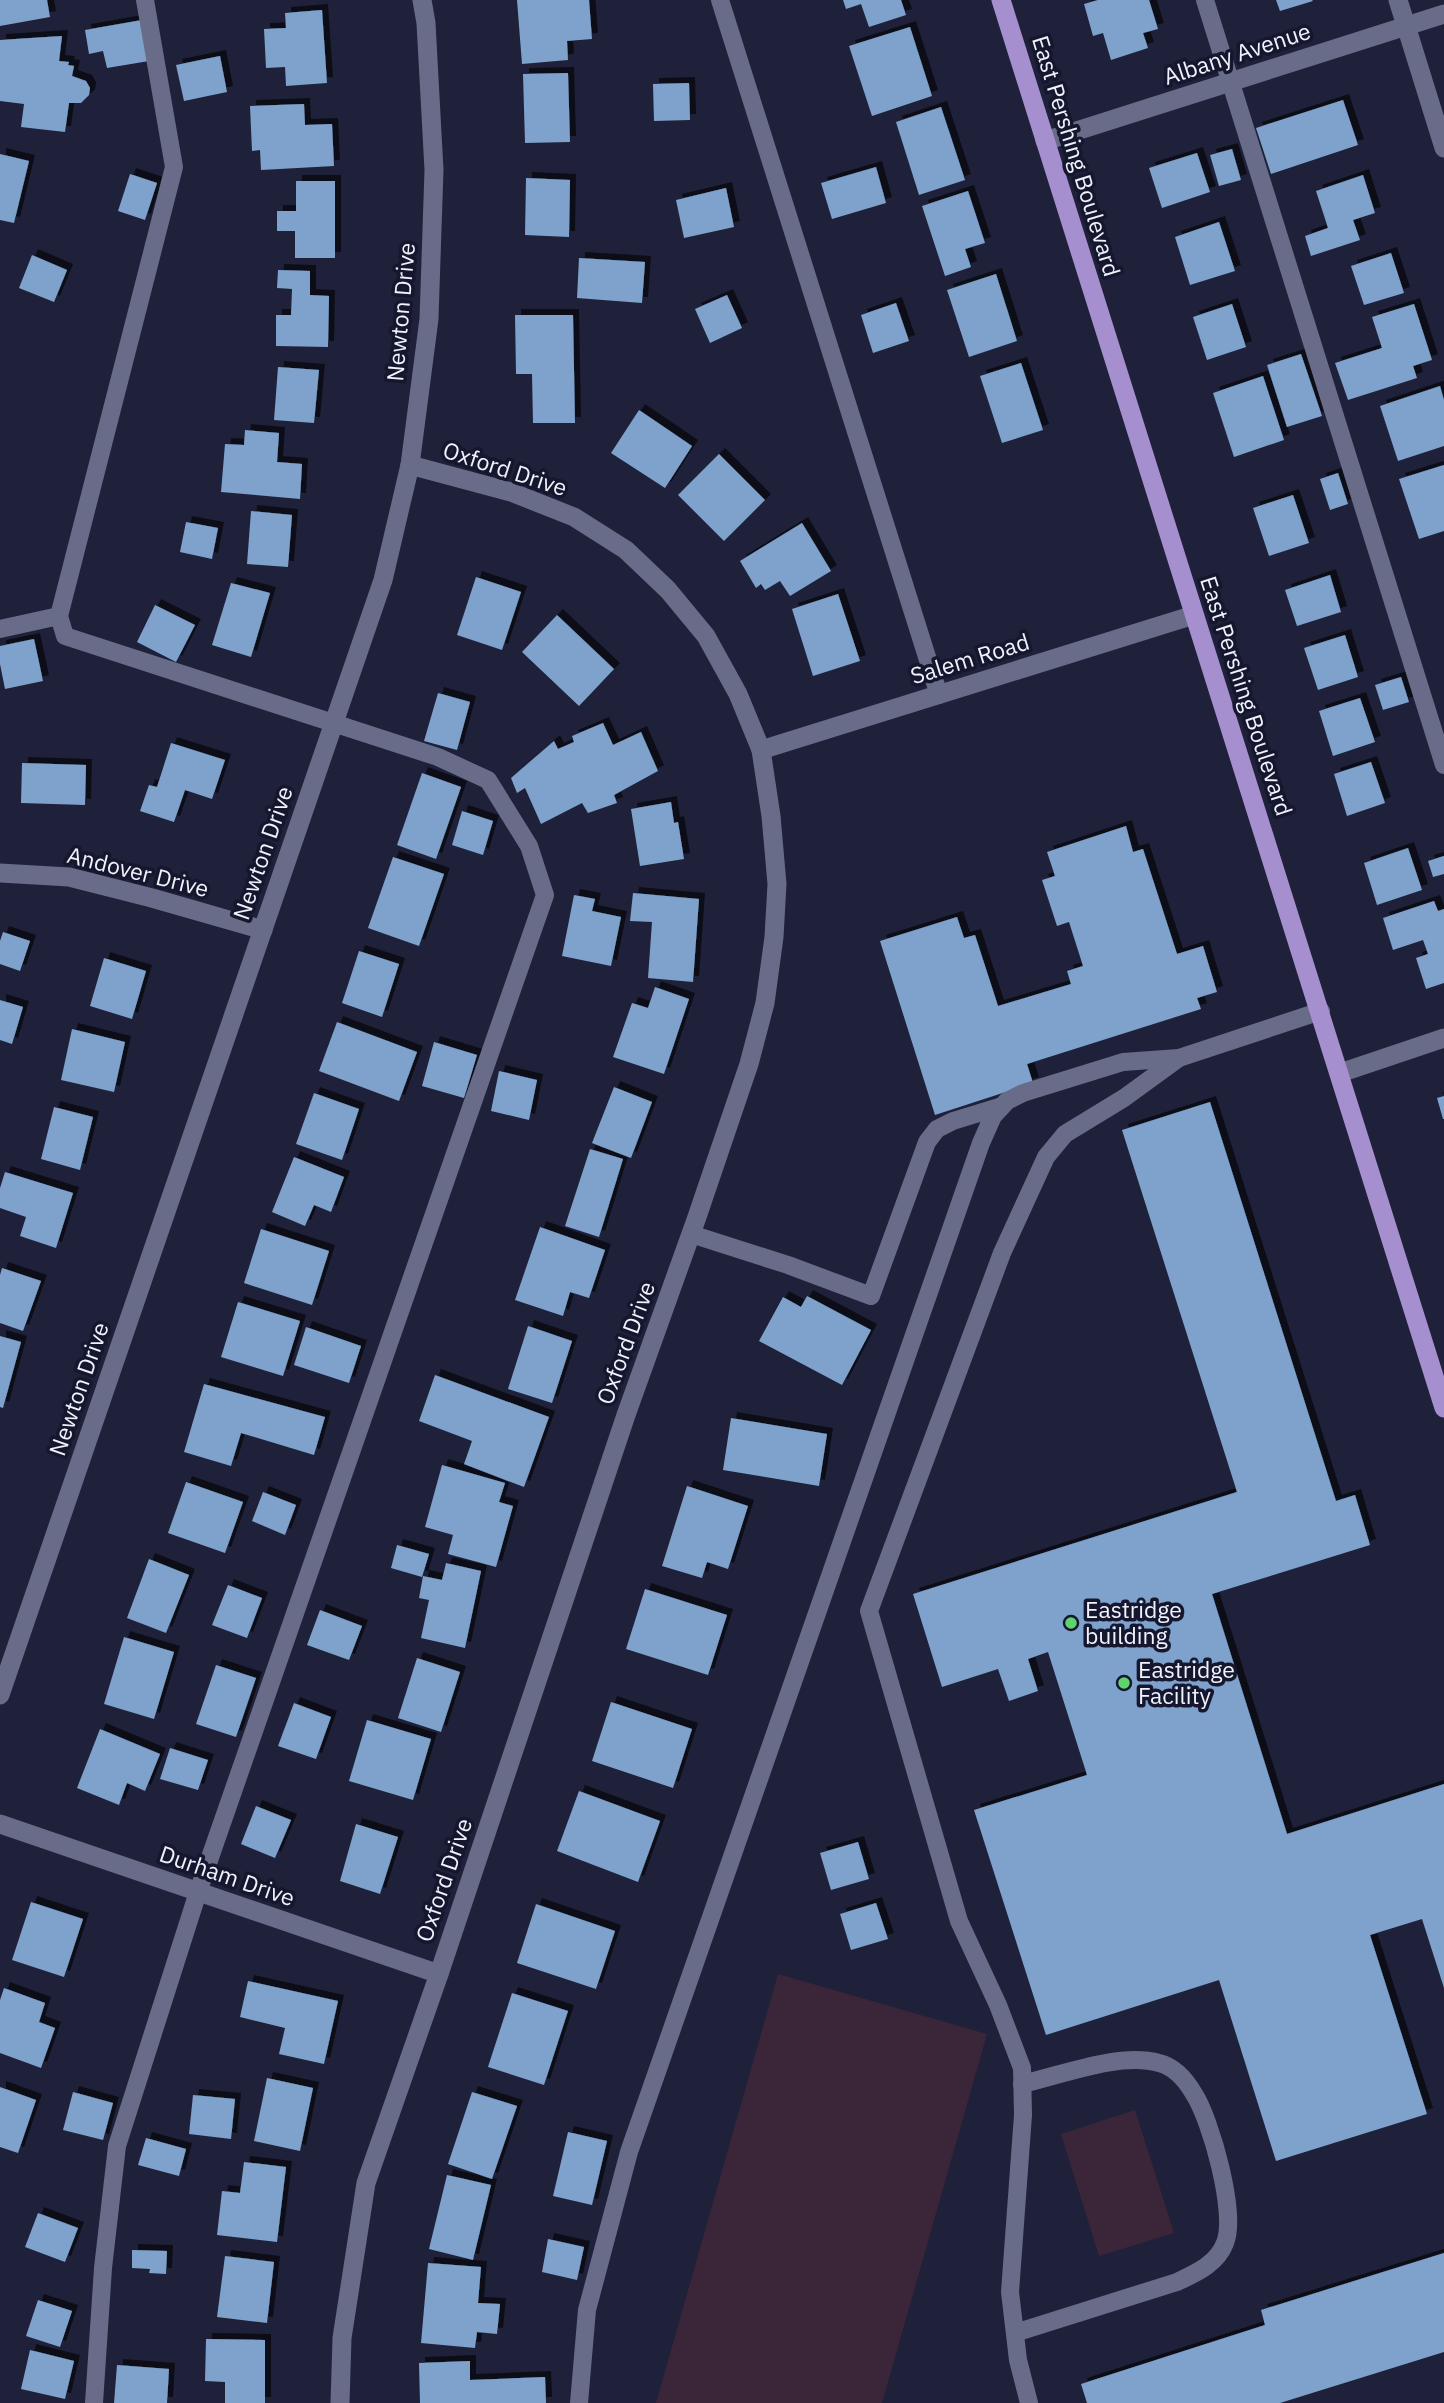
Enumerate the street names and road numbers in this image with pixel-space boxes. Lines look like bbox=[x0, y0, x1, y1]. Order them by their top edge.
street label: Albany Avenue bbox=[1159, 15, 1314, 91]
street label: East Pershing Boulevard bbox=[1026, 32, 1128, 280]
street label: Newton Drive bbox=[379, 241, 421, 383]
street label: Oxford Drive bbox=[440, 434, 571, 502]
street label: East Pershing Boulevard bbox=[1194, 572, 1300, 819]
street label: Salem Road bbox=[907, 626, 1033, 690]
street label: Newton Drive bbox=[225, 782, 299, 923]
street label: Andover Drive bbox=[64, 839, 212, 903]
street label: Oxford Drive bbox=[589, 1277, 661, 1408]
street label: Newton Drive bbox=[41, 1318, 115, 1459]
street label: Oxford Drive bbox=[408, 1814, 478, 1945]
street label: Durham Drive bbox=[156, 1838, 299, 1912]

